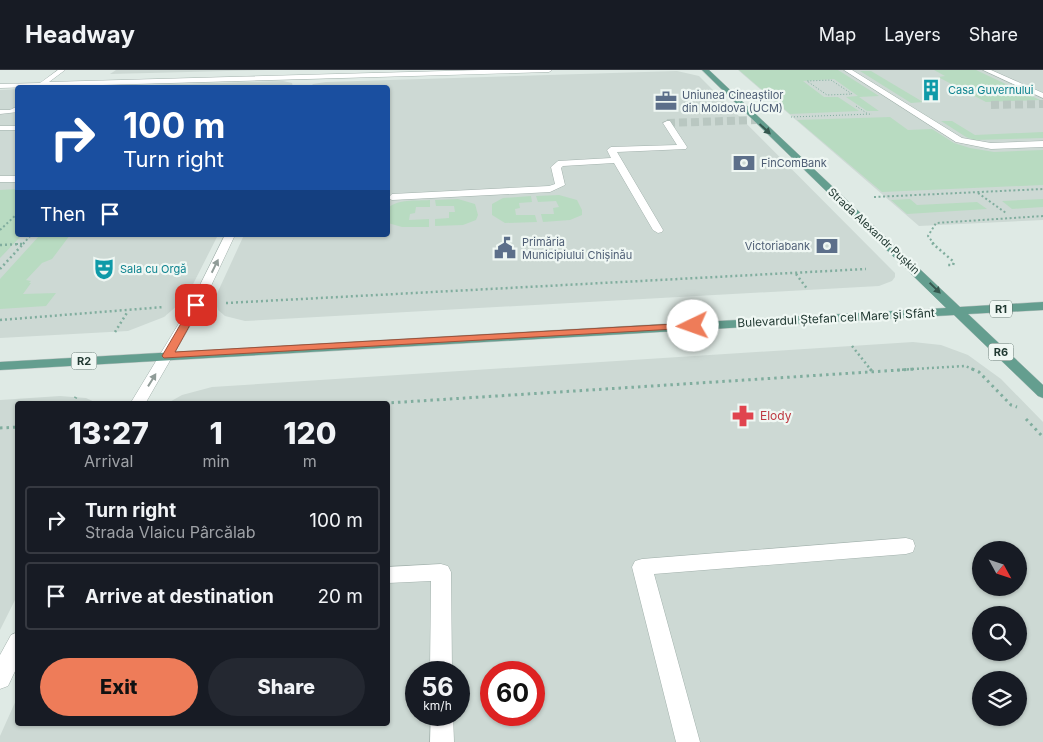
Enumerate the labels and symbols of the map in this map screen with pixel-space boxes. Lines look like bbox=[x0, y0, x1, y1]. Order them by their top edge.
building icon: Casa Guvernului bbox=[918, 77, 944, 103]
place label: Casa Guvernului bbox=[948, 83, 1034, 97]
office icon: Uniunea Cineaștilor din Moldova (UCM) bbox=[653, 88, 679, 114]
place label: Uniunea Cineaștilor din Moldova (UCM) bbox=[682, 88, 784, 115]
one-way arrow bbox=[759, 123, 771, 135]
bank icon: FinComBank bbox=[731, 150, 757, 176]
place label: FinComBank bbox=[761, 156, 827, 170]
street label: Strada Alexandr Pușkin bbox=[825, 185, 923, 277]
bank icon: Victoriabank bbox=[814, 233, 840, 259]
public building icon: Primăria Municipiului Chișinău bbox=[492, 235, 518, 261]
place label: Primăria Municipiului Chișinău bbox=[522, 235, 632, 262]
place label: Victoriabank bbox=[745, 239, 810, 253]
theatre icon: Sala cu Orgă bbox=[91, 256, 117, 282]
one-way arrow bbox=[211, 259, 219, 273]
place label: Sala cu Orgă bbox=[120, 262, 186, 276]
one-way arrow bbox=[928, 282, 940, 294]
pin bbox=[175, 284, 217, 326]
position arrow bbox=[666, 299, 718, 351]
road number: R1 bbox=[990, 300, 1012, 318]
street label: Bulevardul Ștefan cel Mare și Sfânt bbox=[737, 305, 935, 330]
road number: R6 bbox=[988, 344, 1014, 360]
road number: R2 bbox=[72, 352, 96, 370]
one-way arrow bbox=[148, 373, 157, 386]
pharmacy icon: Elody bbox=[730, 403, 756, 429]
place label: Elody bbox=[760, 408, 792, 423]
north arrow bbox=[972, 541, 1028, 596]
speed limit sign: 60 bbox=[480, 661, 545, 726]

